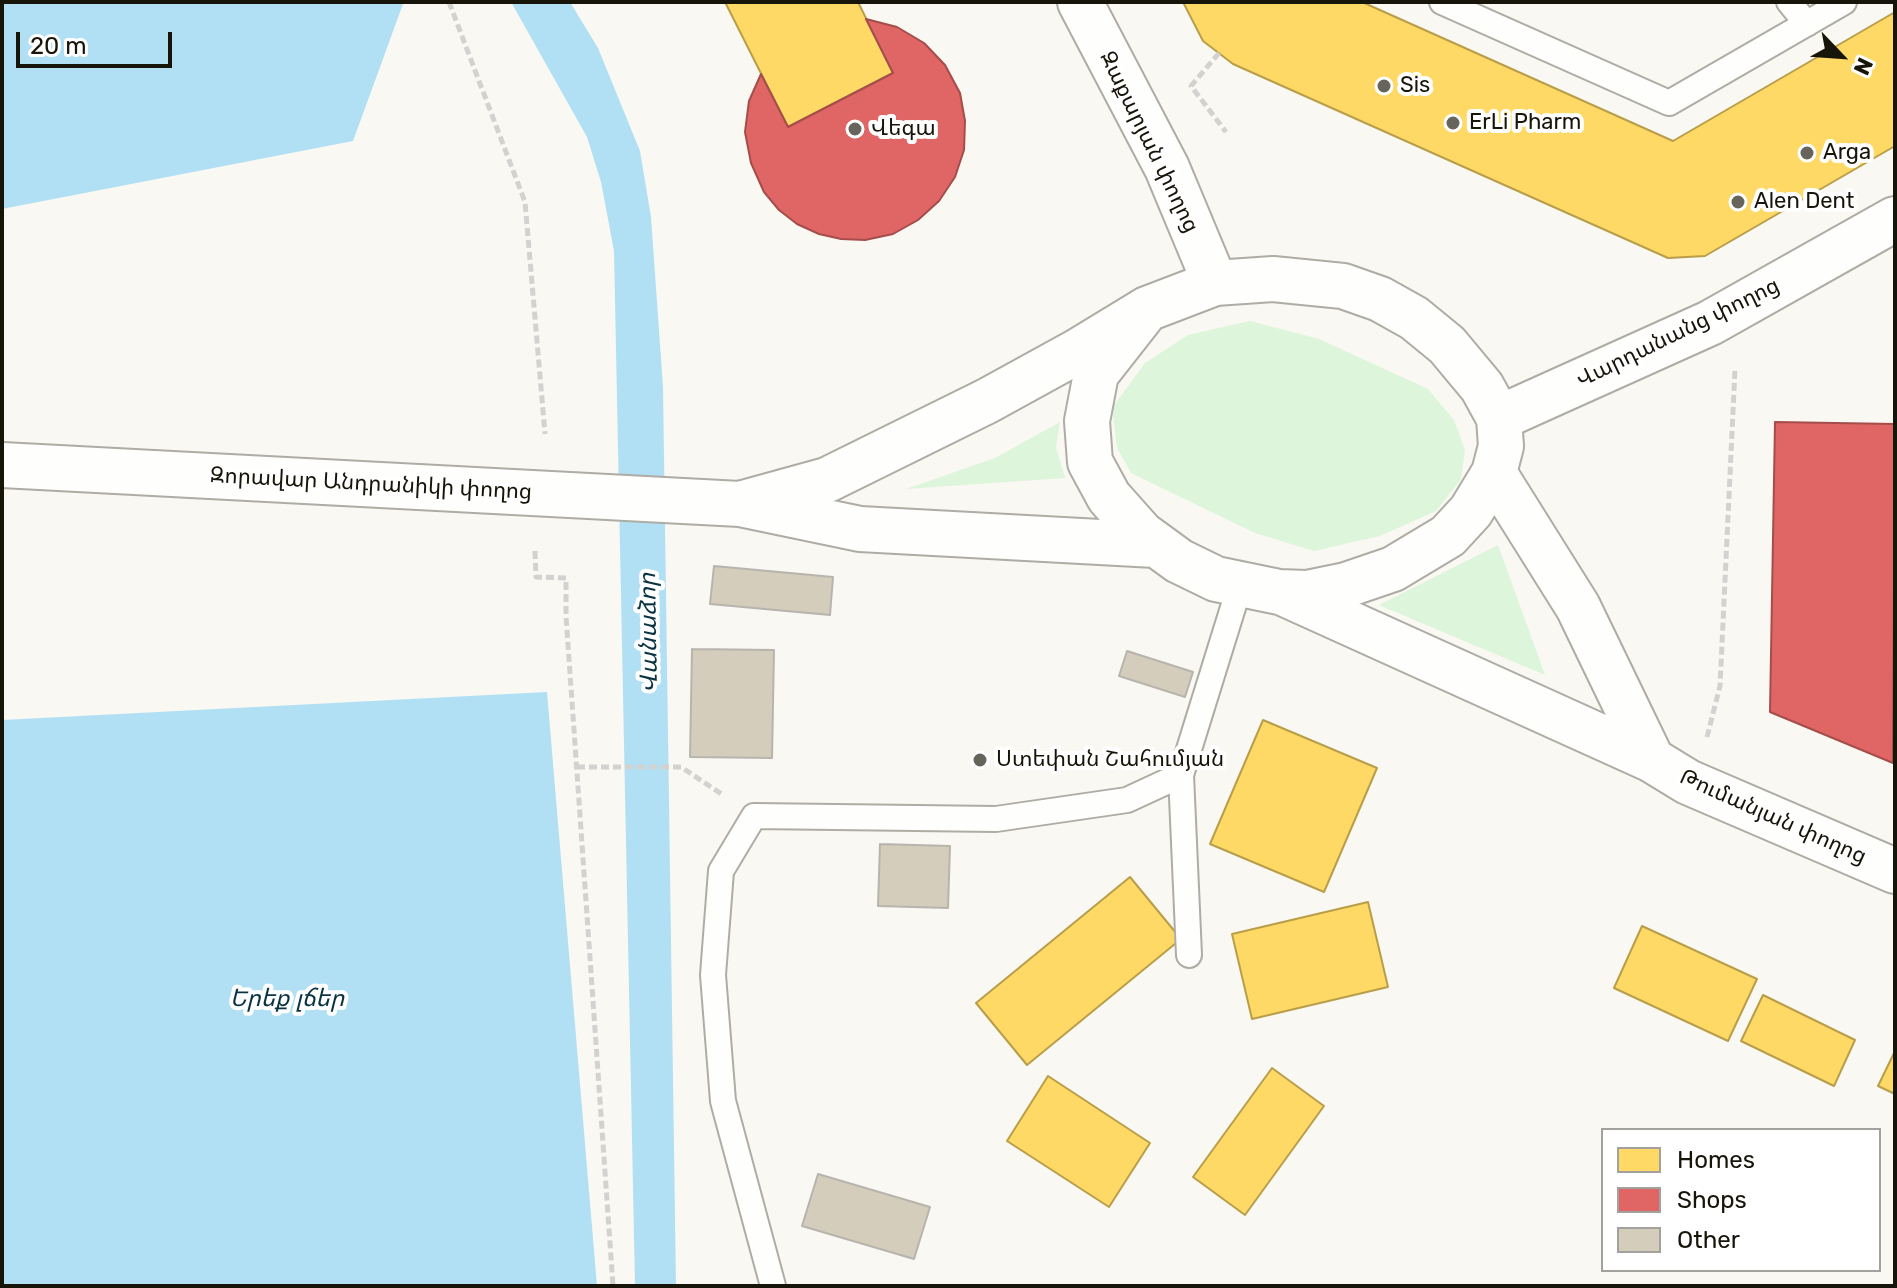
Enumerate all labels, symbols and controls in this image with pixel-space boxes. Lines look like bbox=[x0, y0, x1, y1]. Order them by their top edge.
scale bar bbox=[20, 16, 176, 66]
north arrow bbox=[1801, 16, 1881, 96]
text: 20 m bbox=[30, 32, 87, 60]
street label: Զաքարյան փողոց bbox=[1094, 47, 1204, 237]
text: N bbox=[1848, 53, 1879, 79]
place label: Sis bbox=[1400, 73, 1430, 99]
marker: Sis bbox=[1375, 77, 1393, 95]
place label: ErLi Pharm bbox=[1469, 110, 1581, 136]
marker: ErLi Pharm bbox=[1444, 114, 1462, 132]
place label: Վեգա bbox=[871, 116, 936, 142]
marker: Վեգա bbox=[846, 120, 864, 138]
place label: Arga bbox=[1823, 140, 1871, 166]
marker: Arga bbox=[1798, 144, 1816, 162]
place label: Alen Dent bbox=[1754, 189, 1854, 215]
marker: Alen Dent bbox=[1729, 193, 1747, 211]
street label: Վարդանանց փողոց bbox=[1572, 272, 1784, 394]
street label: Զորավար Անդրանիկի փողոց bbox=[209, 462, 533, 506]
water label: Վանաձոր bbox=[634, 573, 664, 693]
place label: Ստեփան Շահումյան bbox=[996, 747, 1224, 773]
marker: Ստեփան Շահումյան bbox=[971, 751, 989, 769]
street label: Թումանյան փողոց bbox=[1676, 764, 1870, 870]
water label: Երեք լճեր bbox=[230, 985, 344, 1013]
legend bbox=[1601, 1128, 1881, 1272]
text: Homes bbox=[1677, 1146, 1755, 1174]
text: Shops bbox=[1677, 1186, 1747, 1214]
text: Other bbox=[1677, 1226, 1740, 1254]

